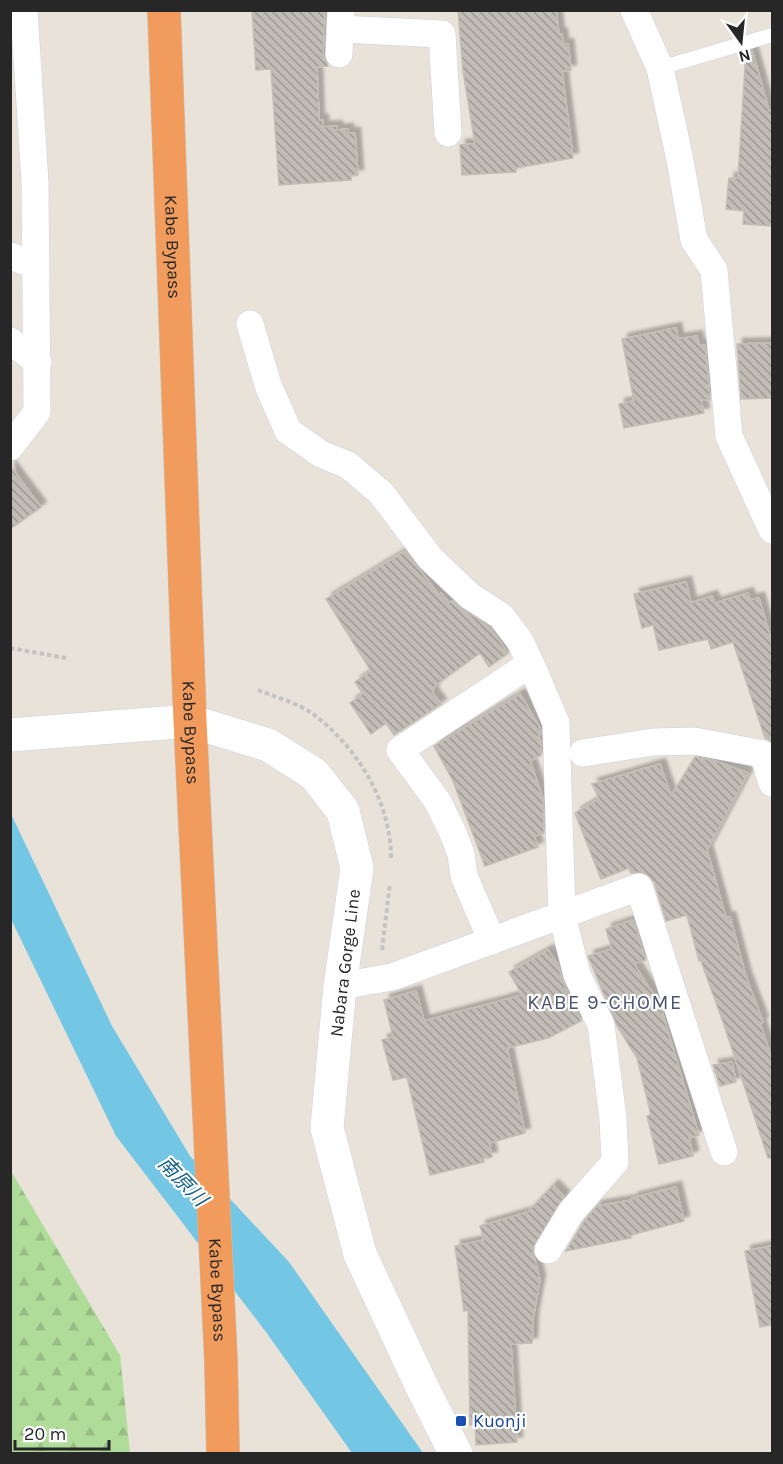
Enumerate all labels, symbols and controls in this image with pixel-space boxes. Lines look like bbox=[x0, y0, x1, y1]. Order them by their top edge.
north arrow bbox=[711, 12, 771, 72]
text: N bbox=[737, 45, 753, 67]
street label: Kabe Bypass bbox=[160, 194, 186, 299]
street label: Kabe Bypass bbox=[178, 680, 204, 785]
street label: Nabara Gorge Line bbox=[325, 888, 365, 1038]
district label: KABE 9-CHOME bbox=[527, 991, 683, 1014]
water label: 南原川 bbox=[154, 1152, 213, 1212]
street label: Kabe Bypass bbox=[204, 1237, 231, 1342]
place label: Kuonji bbox=[473, 1410, 527, 1432]
scale bar bbox=[15, 1413, 110, 1451]
marker: Kuonji bbox=[454, 1414, 468, 1428]
text: 20 m bbox=[24, 1423, 66, 1445]

